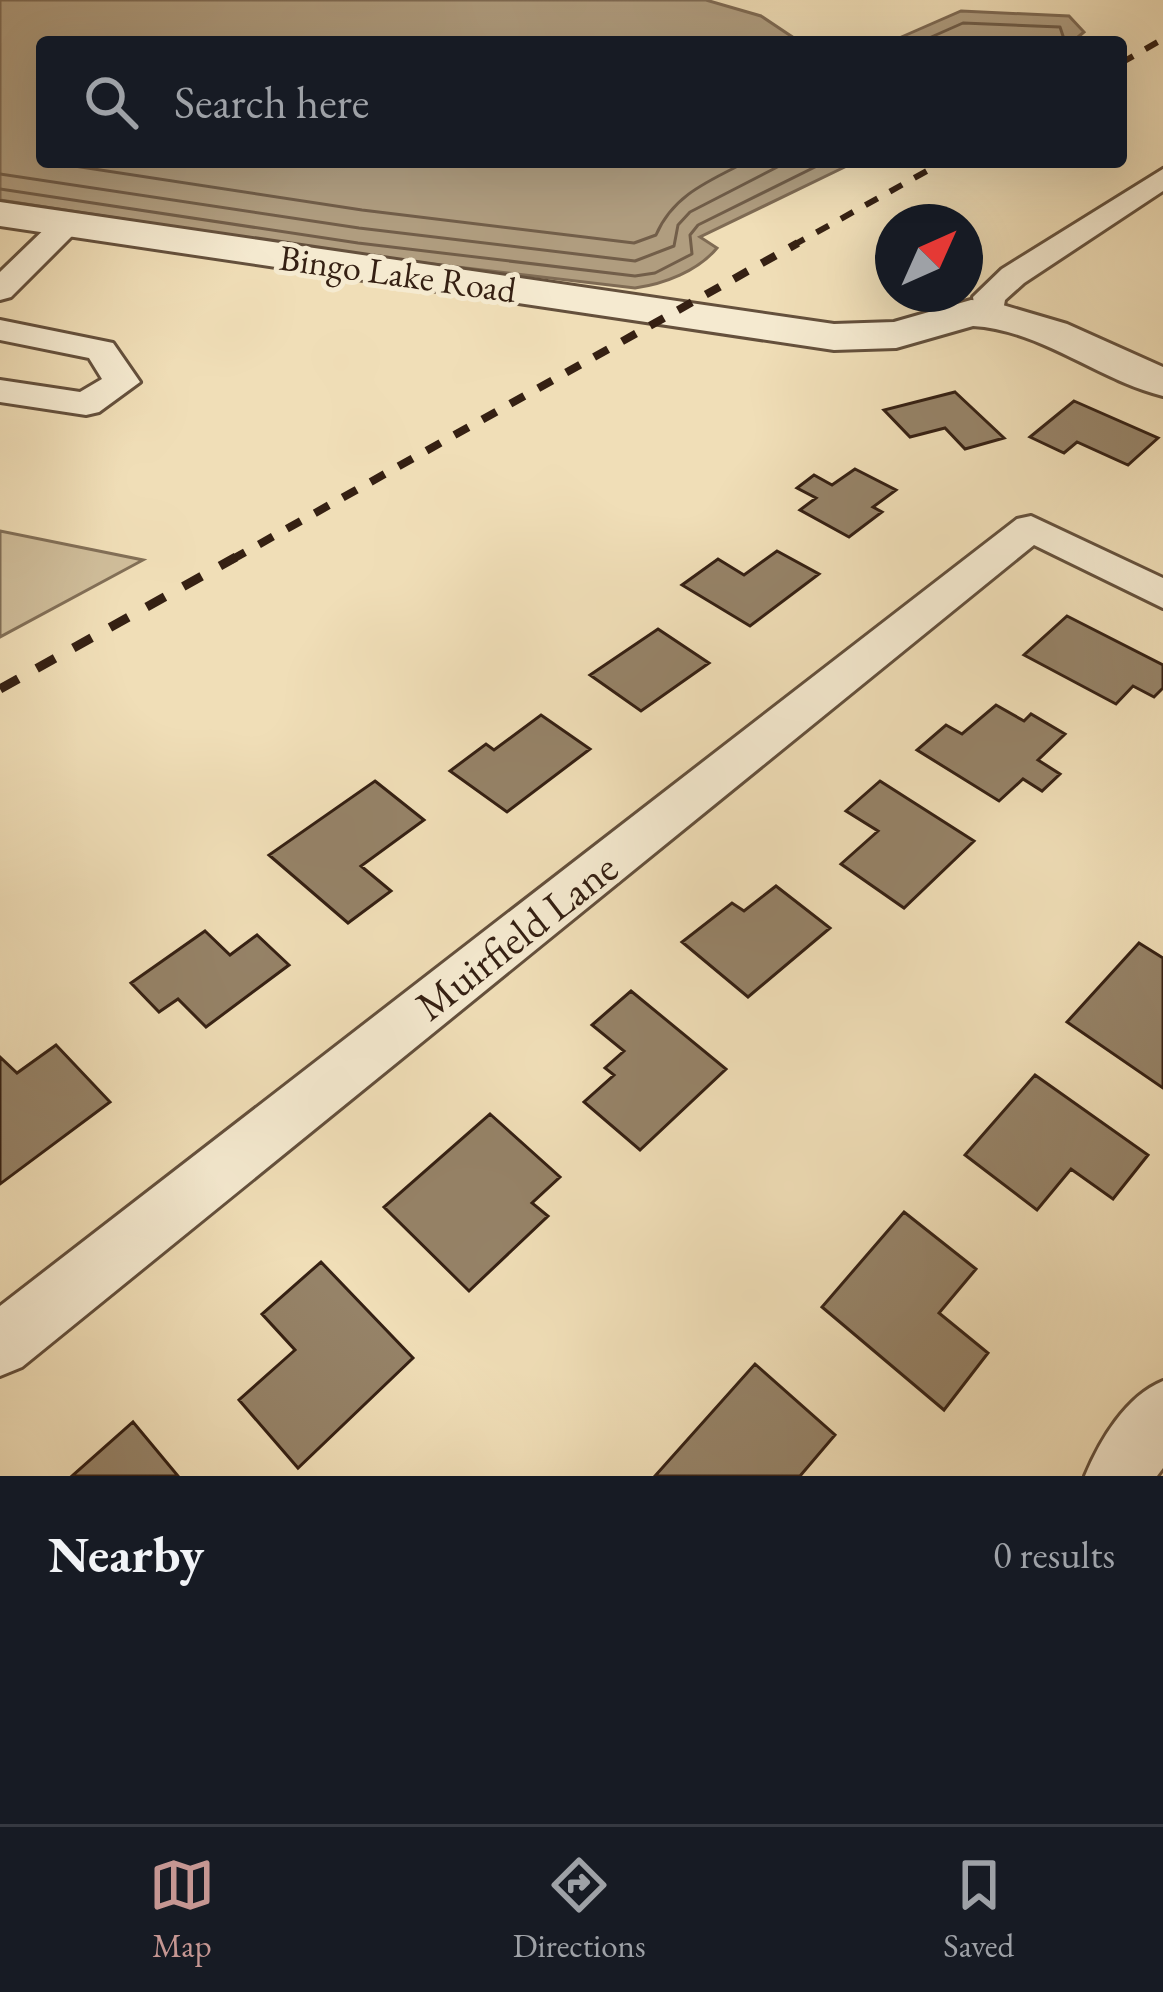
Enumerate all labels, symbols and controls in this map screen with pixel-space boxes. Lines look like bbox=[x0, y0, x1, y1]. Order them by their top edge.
search box bbox=[36, 36, 1127, 168]
icon: search bbox=[78, 69, 144, 135]
text: Search here bbox=[174, 73, 369, 131]
north arrow bbox=[875, 204, 983, 312]
street label: Bingo Lake Road bbox=[277, 234, 520, 313]
street label: Muirfield Lane bbox=[404, 840, 629, 1033]
text: Nearby bbox=[48, 1521, 204, 1587]
text: 0 results bbox=[993, 1529, 1115, 1580]
tab: Map bbox=[149, 1852, 215, 1967]
tab: Directions bbox=[513, 1852, 646, 1967]
tab: Saved bbox=[943, 1852, 1014, 1967]

